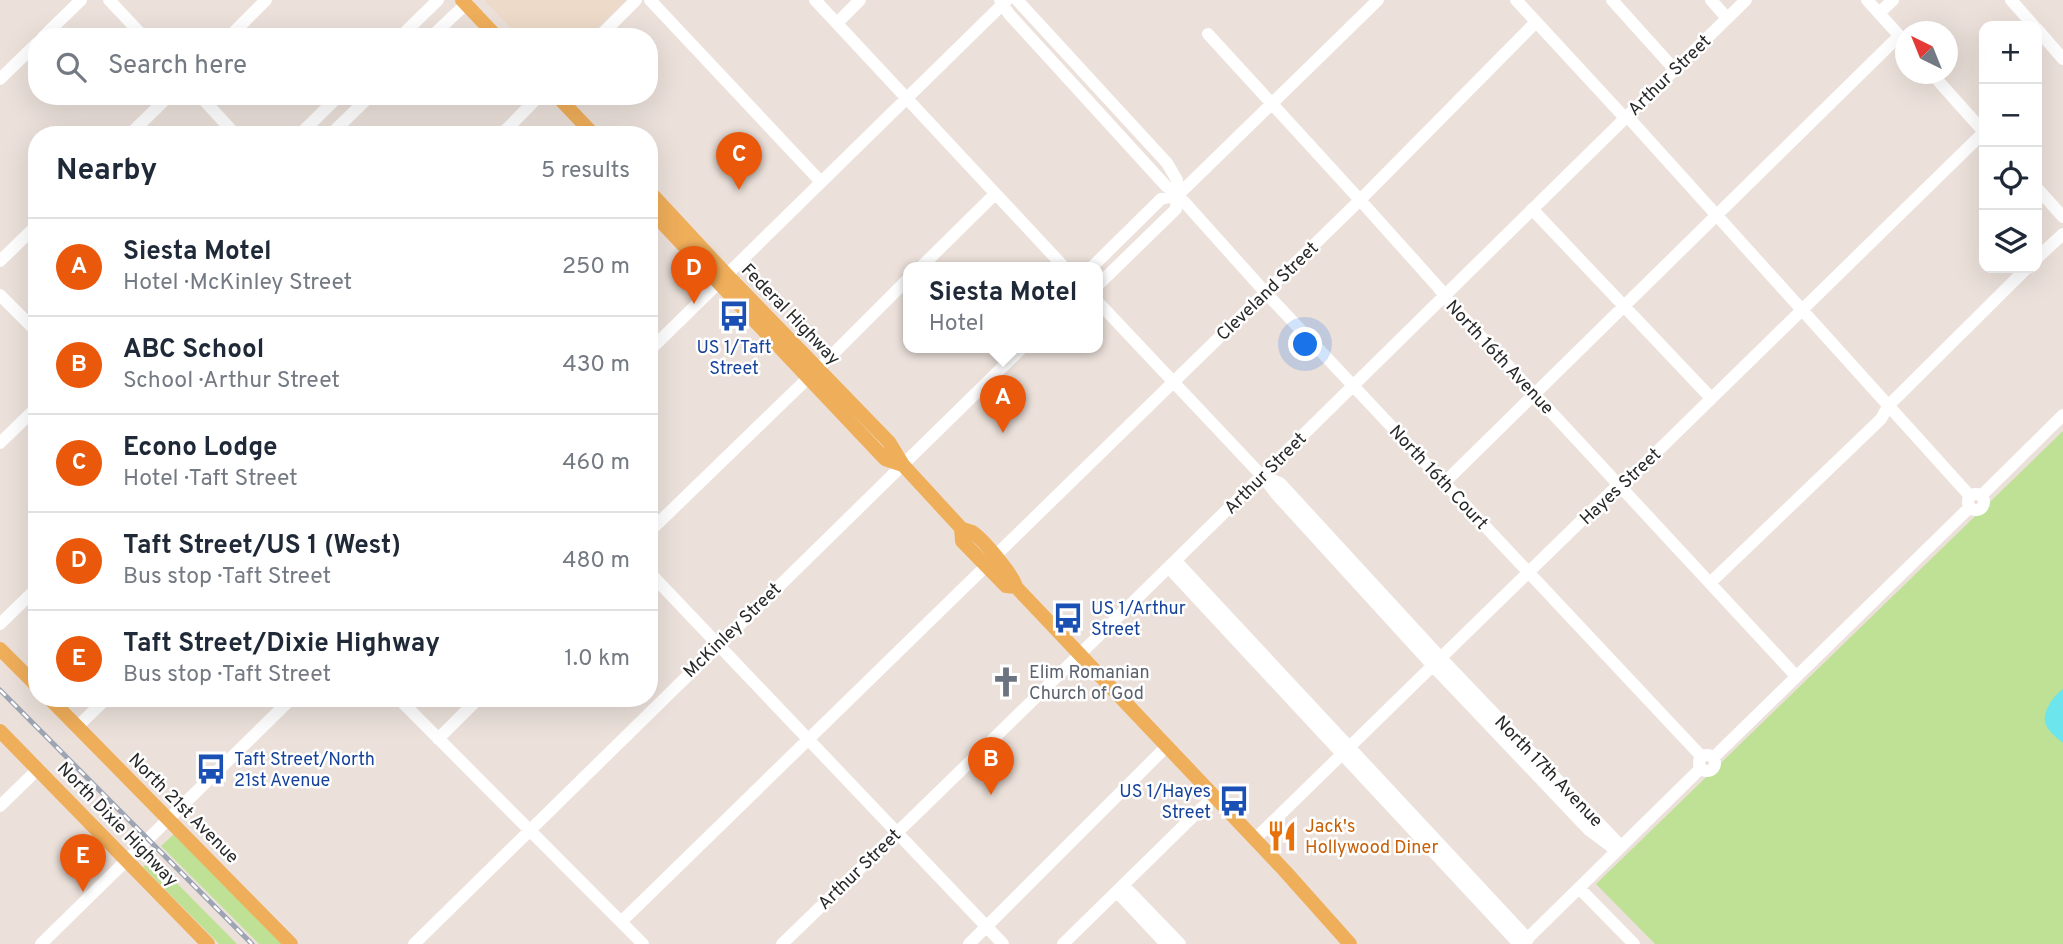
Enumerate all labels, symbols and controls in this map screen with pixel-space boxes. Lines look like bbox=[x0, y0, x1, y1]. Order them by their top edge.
north arrow bbox=[1895, 21, 1958, 84]
map controls bbox=[1979, 21, 2042, 273]
button: + bbox=[1979, 21, 2042, 84]
search box bbox=[28, 28, 658, 105]
street label: Arthur Street bbox=[1624, 31, 1717, 122]
icon: search bbox=[52, 48, 90, 86]
text: Search here bbox=[108, 50, 247, 83]
button: − bbox=[1979, 84, 2042, 147]
pin: C bbox=[716, 132, 762, 190]
button: locate bbox=[1979, 147, 2042, 210]
text: Nearby bbox=[56, 153, 157, 190]
text: 5 results bbox=[541, 157, 630, 186]
button: layers bbox=[1979, 210, 2042, 273]
text: Siesta Motel bbox=[123, 236, 272, 269]
street label: Cleveland Street bbox=[1212, 238, 1324, 347]
pin: D bbox=[671, 246, 717, 304]
text: A bbox=[71, 253, 87, 282]
text: 250 m bbox=[562, 253, 630, 282]
street label: Federal Highway bbox=[736, 259, 844, 371]
popup bbox=[903, 262, 1103, 353]
text: Hotel · McKinley Street bbox=[123, 269, 352, 298]
text: Siesta Motel bbox=[929, 277, 1077, 310]
street label: North 16th Avenue bbox=[1440, 296, 1558, 420]
bus stop icon: US 1/Taft Street bbox=[717, 299, 751, 333]
text: Hotel bbox=[929, 310, 984, 339]
your location bbox=[1288, 327, 1322, 361]
text: ABC School bbox=[123, 334, 264, 367]
place label: US 1/Taft Street bbox=[696, 337, 772, 381]
text: B bbox=[71, 351, 87, 380]
text: 430 m bbox=[562, 351, 630, 380]
text: School · Arthur Street bbox=[123, 367, 340, 396]
pin: A bbox=[980, 375, 1026, 433]
street label: North 16th Court bbox=[1383, 421, 1492, 535]
street label: Arthur Street bbox=[1220, 428, 1312, 520]
text: Econo Lodge bbox=[123, 432, 277, 465]
street label: Hayes Street bbox=[1576, 444, 1666, 531]
text: C bbox=[72, 449, 86, 478]
text: 460 m bbox=[562, 449, 630, 478]
text: Hotel · Taft Street bbox=[123, 465, 298, 494]
text: Taft Street/US 1 (West) bbox=[123, 530, 401, 563]
text: D bbox=[71, 547, 87, 576]
text: 480 m bbox=[562, 547, 630, 576]
text: Bus stop · Taft Street bbox=[123, 563, 331, 592]
street label: McKinley Street bbox=[679, 579, 787, 684]
place label: US 1/Arthur Street bbox=[1091, 598, 1186, 642]
bus stop icon: US 1/Arthur Street bbox=[1051, 601, 1085, 635]
text: Taft Street/Dixie Highway bbox=[123, 628, 440, 661]
text: E bbox=[72, 645, 86, 674]
text: 1.0 km bbox=[564, 645, 630, 674]
text: Bus stop · Taft Street bbox=[123, 661, 331, 690]
place label: Elim Romanian Church of God bbox=[1029, 662, 1150, 706]
church icon: Elim Romanian Church of God bbox=[989, 665, 1023, 699]
street label: North 17th Avenue bbox=[1489, 711, 1607, 833]
pin: B bbox=[968, 737, 1014, 795]
street label: North 21st Avenue bbox=[123, 749, 243, 869]
place label: Taft Street/North 21st Avenue bbox=[234, 749, 375, 793]
bus stop icon: Taft Street/North 21st Avenue bbox=[194, 752, 228, 786]
street label: North Dixie Highway bbox=[52, 758, 182, 892]
place label: US 1/Hayes Street bbox=[1119, 781, 1211, 825]
bus stop icon: US 1/Hayes Street bbox=[1217, 784, 1251, 818]
place label: Jack's Hollywood Diner bbox=[1305, 816, 1438, 860]
restaurant icon: Jack's Hollywood Diner bbox=[1265, 819, 1299, 853]
street label: Arthur Street bbox=[814, 825, 907, 916]
pin: E bbox=[60, 834, 106, 892]

